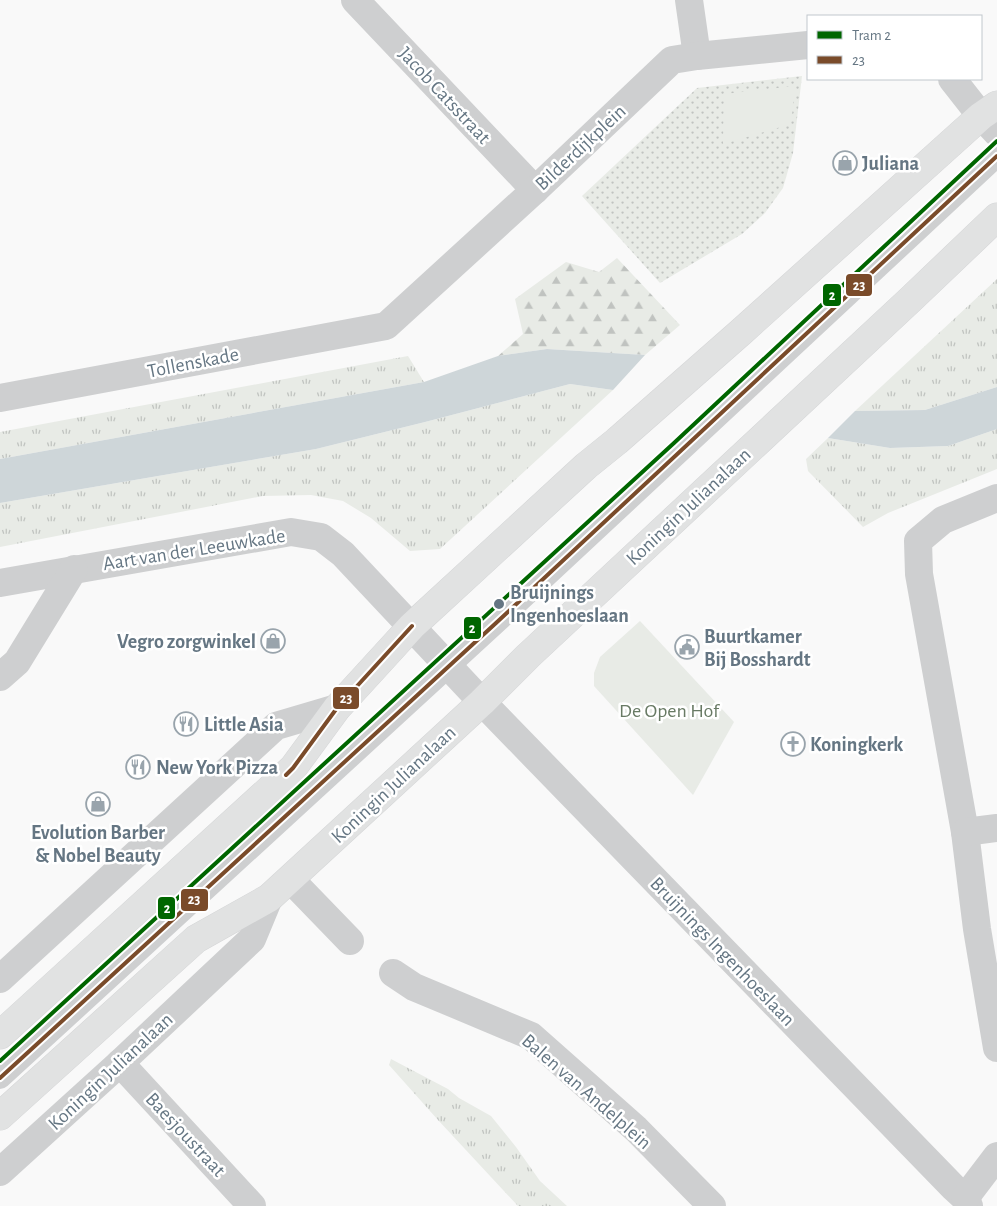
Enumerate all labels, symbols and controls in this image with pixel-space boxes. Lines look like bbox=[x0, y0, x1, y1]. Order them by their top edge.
legend bbox=[807, 15, 982, 80]
text: Tram 2 bbox=[852, 28, 891, 43]
street label: Jacob Catsstraat bbox=[395, 43, 494, 148]
text: 23 bbox=[852, 53, 865, 68]
street label: Bilderdijkplein bbox=[532, 101, 630, 194]
shop icon: Juliana bbox=[832, 150, 858, 176]
place label: Juliana bbox=[862, 154, 920, 174]
line badge: 23 bbox=[845, 273, 873, 297]
text: 23 bbox=[853, 279, 865, 293]
line badge: 2 bbox=[822, 283, 842, 307]
text: 2 bbox=[829, 289, 836, 303]
street label: Tollenskade bbox=[146, 344, 241, 382]
street label: Koningin Julianalaan bbox=[623, 444, 755, 569]
street label: Aart van der Leeuwkade bbox=[102, 526, 287, 574]
place label: Bruijnings Ingenhoeslaan bbox=[510, 583, 629, 626]
marker: Bruijnings Ingenhoeslaan bbox=[492, 597, 506, 611]
line badge: 2 bbox=[463, 616, 482, 640]
text: 2 bbox=[469, 622, 476, 636]
place label: Buurtkamer Bij Bosshardt bbox=[704, 627, 811, 670]
shop icon: Vegro zorgwinkel bbox=[260, 628, 286, 654]
place label: Vegro zorgwinkel bbox=[117, 632, 256, 652]
public building icon: Buurtkamer Bij Bosshardt bbox=[674, 634, 700, 660]
line badge: 23 bbox=[332, 686, 360, 710]
text: 23 bbox=[340, 692, 352, 706]
park label: De Open Hof bbox=[619, 701, 720, 721]
restaurant icon: Little Asia bbox=[173, 711, 199, 737]
place label: Little Asia bbox=[204, 715, 284, 735]
street label: Koningin Julianalaan bbox=[328, 722, 460, 847]
church icon: Koningkerk bbox=[780, 731, 806, 757]
place label: Koningkerk bbox=[810, 735, 903, 755]
restaurant icon: New York Pizza bbox=[125, 754, 151, 780]
place label: New York Pizza bbox=[156, 758, 278, 778]
shop icon: Evolution Barber & Nobel Beauty bbox=[85, 791, 111, 817]
place label: Evolution Barber & Nobel Beauty bbox=[31, 823, 165, 866]
street label: Bruijnings Ingenhoeslaan bbox=[646, 873, 798, 1030]
line badge: 23 bbox=[180, 888, 209, 912]
text: 23 bbox=[188, 893, 200, 907]
line badge: 2 bbox=[157, 896, 176, 920]
text: 2 bbox=[164, 902, 171, 916]
street label: Koningin Julianalaan bbox=[45, 1009, 177, 1134]
street label: Balen van Andelplein bbox=[518, 1030, 655, 1153]
street label: Baesjoustraat bbox=[142, 1089, 229, 1181]

